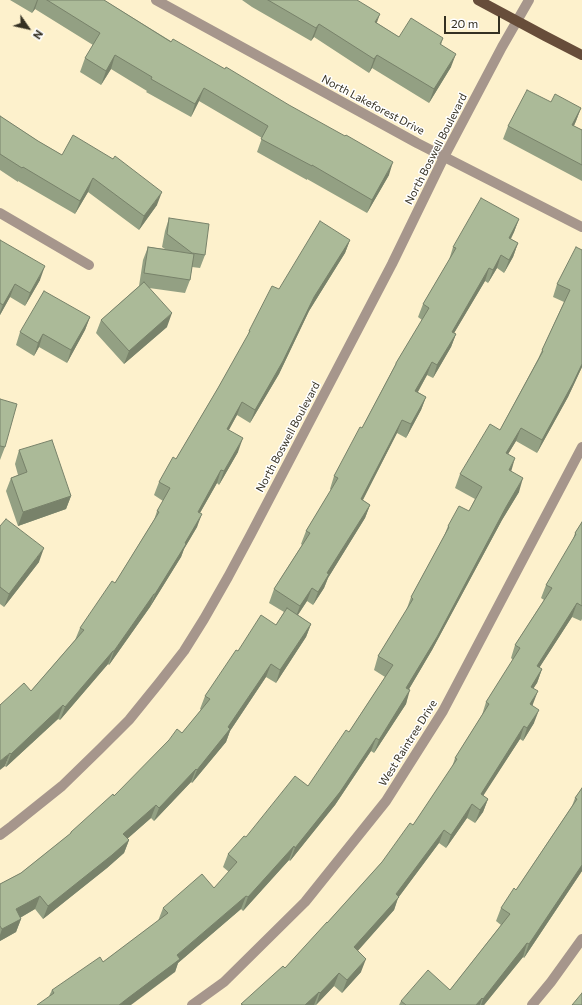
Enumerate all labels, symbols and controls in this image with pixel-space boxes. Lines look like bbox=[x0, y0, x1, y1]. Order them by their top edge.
north arrow bbox=[8, 8, 48, 48]
scale bar bbox=[446, 8, 502, 34]
text: 20 m bbox=[451, 16, 478, 30]
text: N bbox=[31, 28, 46, 42]
street label: North Lakeforest Drive bbox=[319, 72, 427, 138]
street label: North Boswell Boulevard bbox=[402, 91, 470, 207]
street label: North Boswell Boulevard bbox=[253, 380, 323, 494]
street label: West Raintree Drive bbox=[376, 697, 440, 789]

